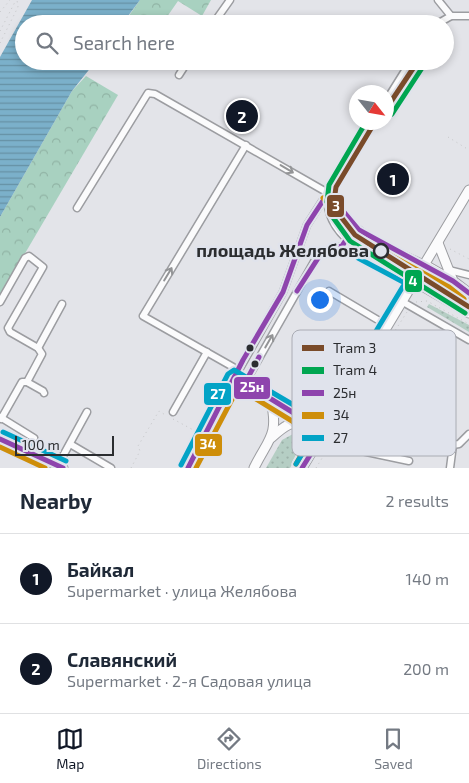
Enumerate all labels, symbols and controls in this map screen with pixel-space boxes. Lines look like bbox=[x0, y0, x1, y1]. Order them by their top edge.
search box bbox=[15, 15, 454, 70]
icon: search bbox=[33, 29, 61, 57]
text: Search here bbox=[73, 31, 175, 54]
north arrow bbox=[349, 85, 394, 130]
pin: 2 bbox=[226, 97, 258, 135]
pin: 1 bbox=[377, 160, 409, 198]
one-way arrow bbox=[280, 164, 294, 174]
line badge: 3 bbox=[326, 194, 345, 218]
text: 3 bbox=[332, 197, 340, 214]
place label: площадь Желябова bbox=[196, 239, 369, 261]
marker: площадь Желябова bbox=[373, 243, 389, 259]
one-way arrow bbox=[163, 268, 173, 282]
line badge: 4 bbox=[404, 269, 423, 293]
text: 4 bbox=[409, 272, 418, 289]
your location bbox=[307, 287, 333, 313]
legend bbox=[292, 330, 456, 456]
one-way arrow bbox=[264, 334, 274, 348]
text: Tram 3 bbox=[333, 339, 376, 356]
unlabelled marker bbox=[245, 343, 255, 353]
unlabelled marker bbox=[250, 359, 260, 369]
text: Tram 4 bbox=[333, 361, 377, 378]
line badge: 25н bbox=[233, 376, 271, 400]
text: 25н bbox=[240, 378, 264, 395]
line badge: 27 bbox=[203, 382, 232, 406]
text: 25н bbox=[333, 384, 357, 401]
text: 27 bbox=[210, 385, 226, 402]
text: 34 bbox=[333, 406, 349, 423]
text: 27 bbox=[333, 429, 348, 446]
scale bar bbox=[15, 433, 114, 456]
line badge: 34 bbox=[194, 433, 223, 457]
text: 34 bbox=[200, 435, 217, 452]
text: 100 m bbox=[22, 436, 60, 453]
text: Nearby bbox=[20, 488, 92, 513]
text: 2 results bbox=[386, 491, 449, 510]
text: Байкал bbox=[67, 558, 134, 581]
text: 1 bbox=[33, 569, 39, 588]
text: 140 m bbox=[406, 569, 449, 588]
text: Supermarket · улица Желябова bbox=[67, 581, 297, 600]
text: Славянский bbox=[67, 648, 177, 671]
text: 2 bbox=[31, 659, 41, 678]
text: 200 m bbox=[403, 659, 449, 678]
text: Supermarket · 2-я Садовая улица bbox=[67, 671, 312, 690]
tab: Map bbox=[56, 725, 84, 772]
tab: Directions bbox=[197, 725, 262, 772]
tab: Saved bbox=[374, 725, 413, 772]

